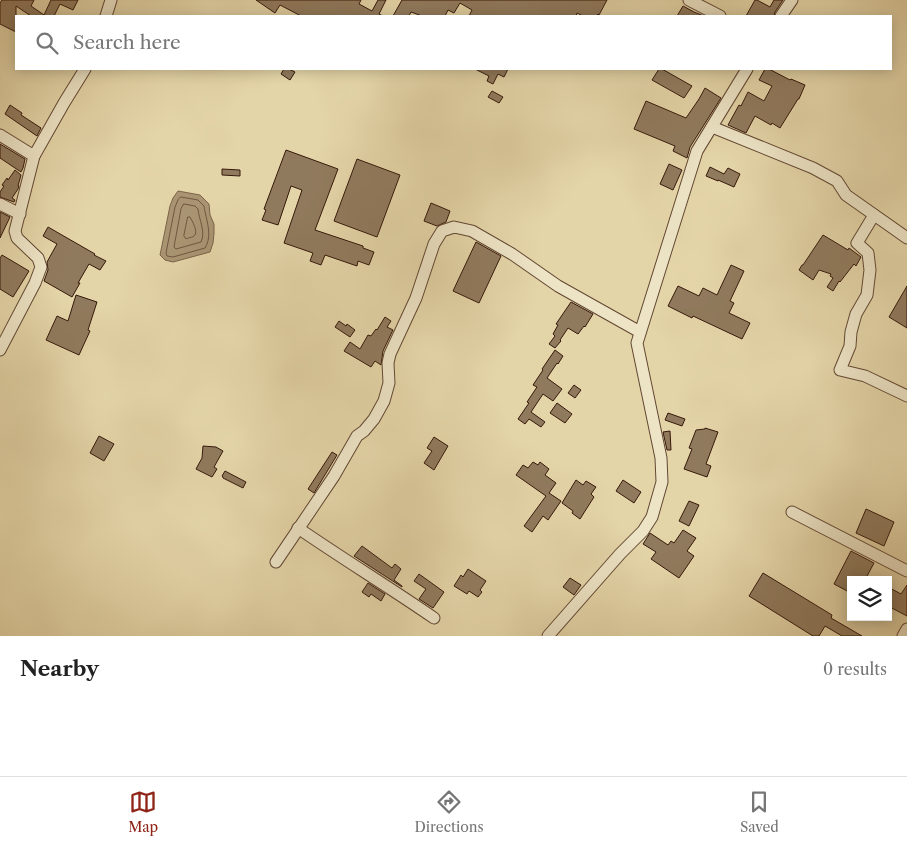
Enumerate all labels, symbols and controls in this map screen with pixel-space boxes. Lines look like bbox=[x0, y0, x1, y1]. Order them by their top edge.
search box bbox=[15, 15, 892, 70]
icon: search bbox=[33, 29, 61, 57]
text: Search here bbox=[73, 31, 181, 54]
map controls bbox=[847, 576, 892, 621]
button: layers bbox=[847, 576, 892, 621]
text: Nearby bbox=[20, 656, 99, 681]
text: 0 results bbox=[823, 659, 887, 679]
tab: Map bbox=[128, 788, 158, 836]
tab: Directions bbox=[414, 788, 484, 836]
tab: Saved bbox=[740, 788, 779, 836]

